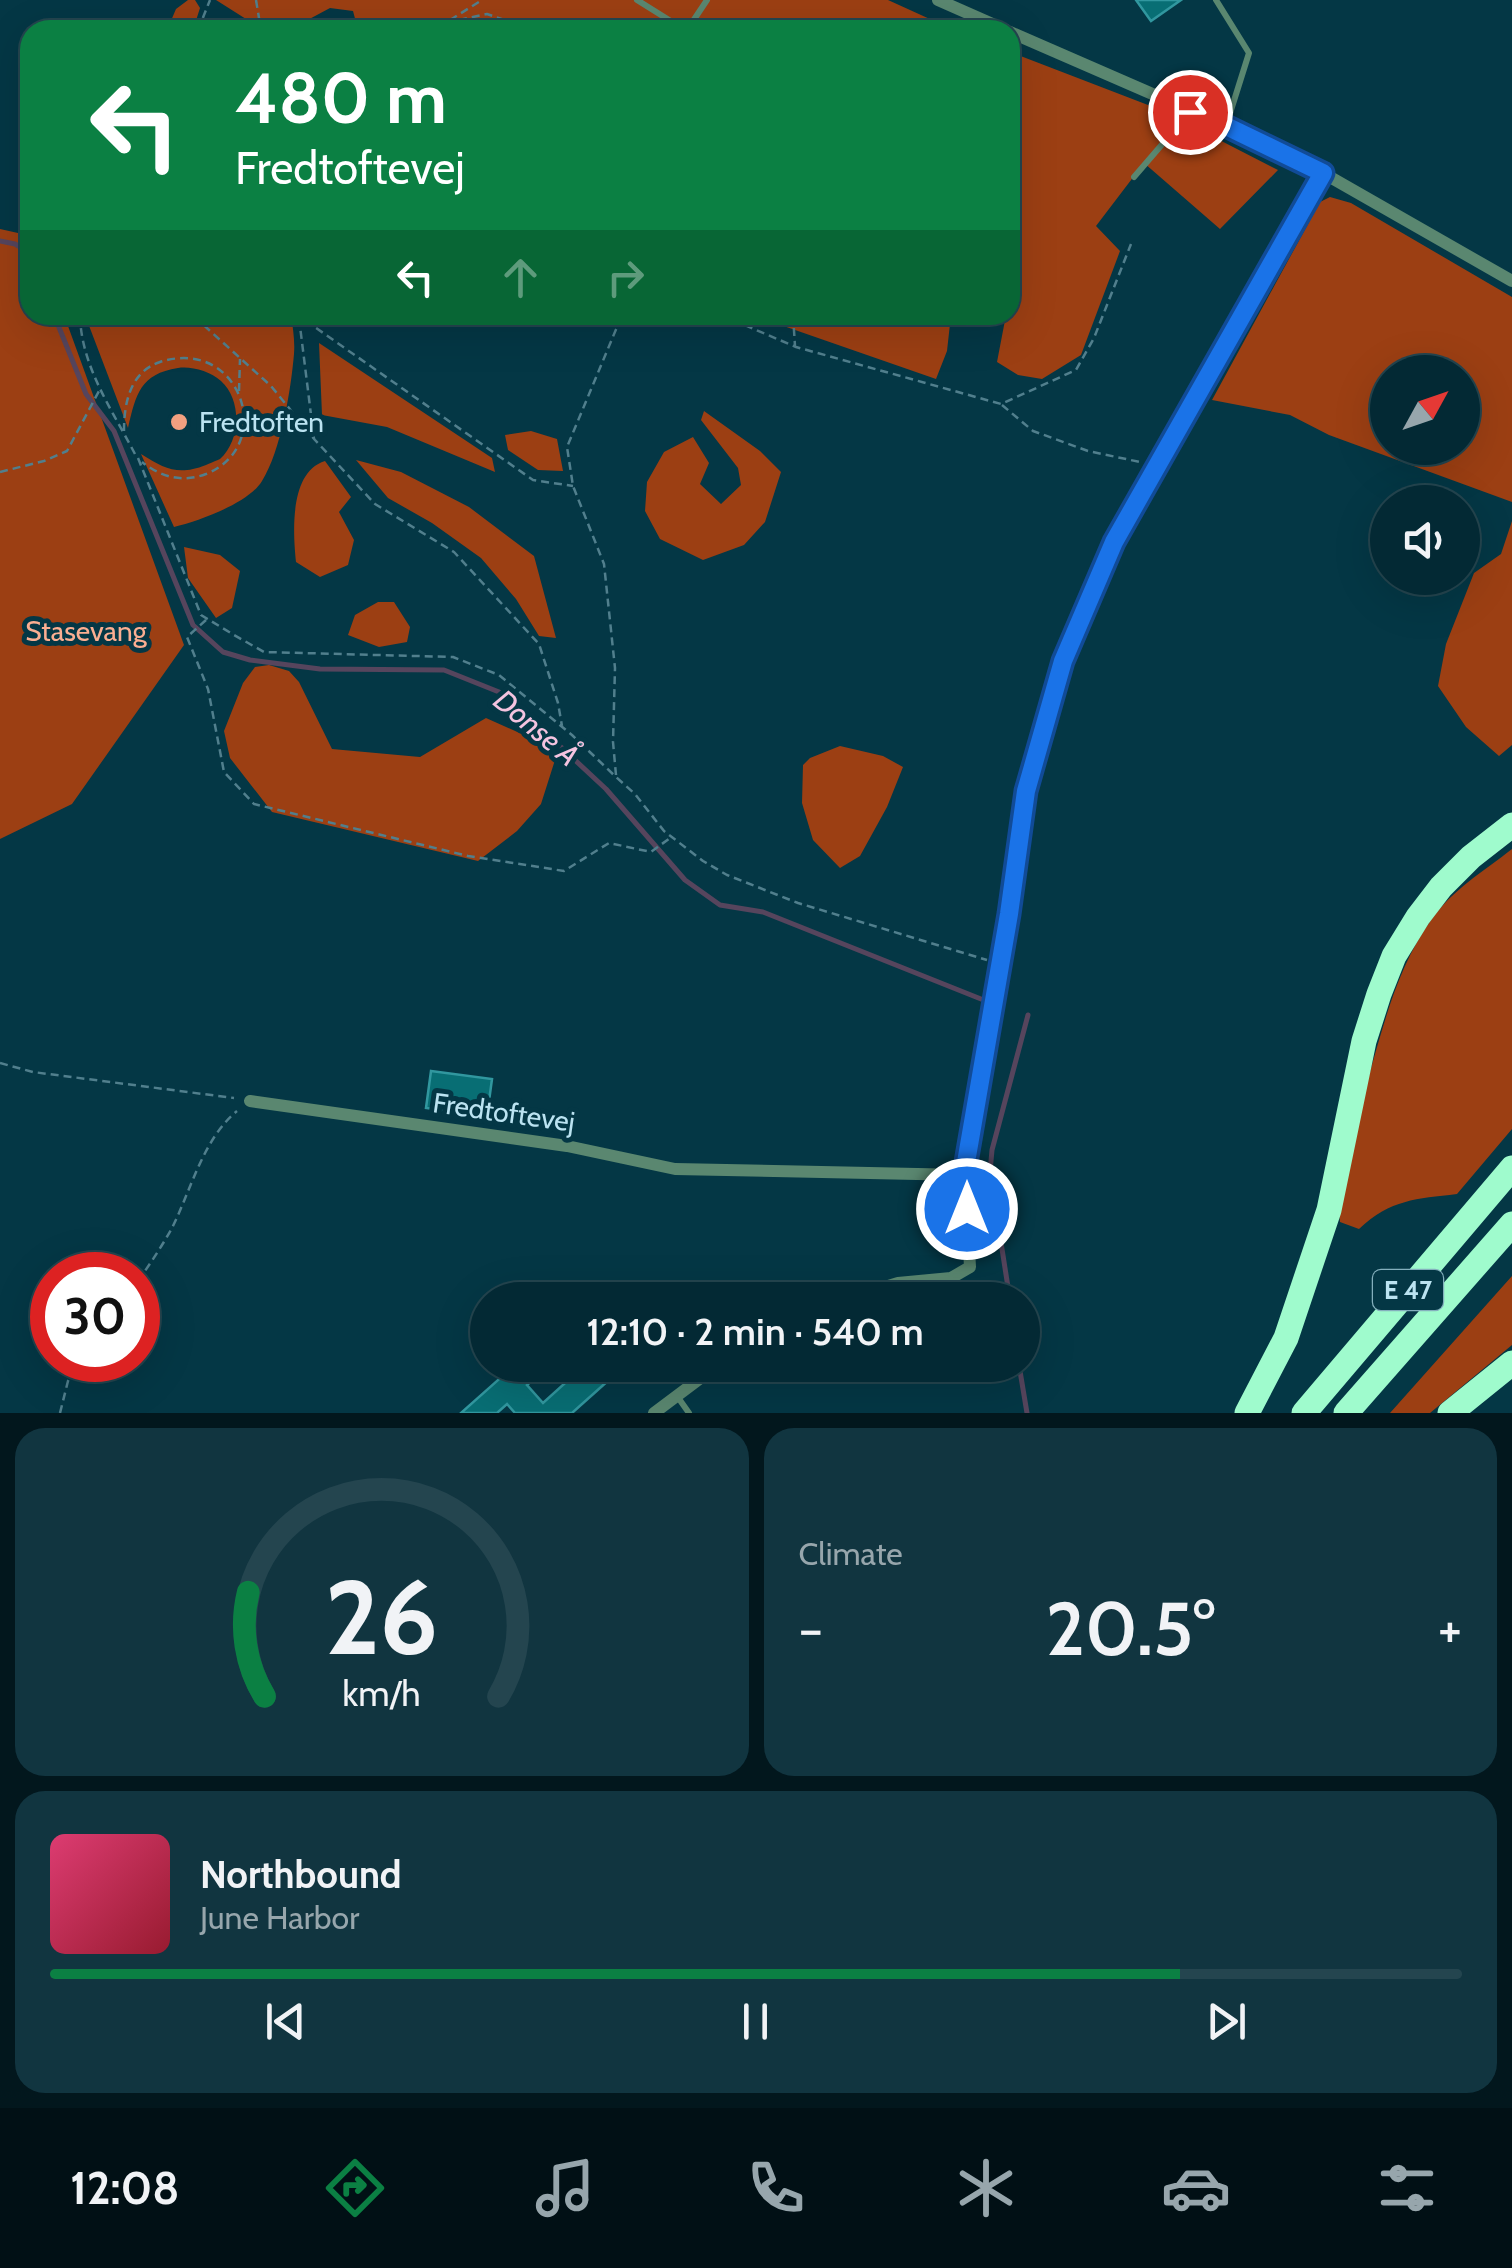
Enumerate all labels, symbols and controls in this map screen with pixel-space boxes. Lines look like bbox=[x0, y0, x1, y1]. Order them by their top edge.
text: 480 m bbox=[235, 55, 447, 141]
icon: left bbox=[70, 60, 200, 190]
pin bbox=[1148, 70, 1233, 155]
icon: arrive bbox=[1163, 85, 1218, 140]
text: Fredtoftevej bbox=[235, 141, 465, 195]
icon: left bbox=[388, 250, 443, 305]
icon: ahead bbox=[493, 250, 548, 305]
icon: right bbox=[598, 250, 653, 305]
north arrow bbox=[1370, 355, 1480, 465]
map controls bbox=[1370, 355, 1480, 595]
place label: Fredtoften bbox=[199, 405, 324, 439]
marker: Fredtoften bbox=[168, 411, 190, 433]
button: sound bbox=[1370, 485, 1480, 595]
park label: Stasevang bbox=[25, 614, 148, 648]
water label: Donse Å bbox=[486, 681, 587, 774]
street label: Fredtoftevej bbox=[431, 1085, 577, 1139]
position arrow bbox=[915, 1157, 1019, 1261]
speed limit sign: 30 bbox=[30, 1252, 160, 1382]
road number: E 47 bbox=[1373, 1270, 1443, 1310]
text: 12:10 · 2 min · 540 m bbox=[586, 1308, 924, 1355]
text: Climate bbox=[799, 1534, 903, 1573]
text: 26 bbox=[325, 1554, 438, 1680]
text: 20.5° bbox=[1045, 1583, 1215, 1674]
text: − bbox=[799, 1595, 823, 1662]
text: + bbox=[1438, 1595, 1462, 1662]
text: km/h bbox=[343, 1672, 421, 1715]
text: Northbound bbox=[200, 1851, 402, 1898]
text: June Harbor bbox=[200, 1898, 359, 1937]
icon: previous bbox=[258, 1994, 313, 2049]
icon: pause bbox=[728, 1994, 783, 2049]
icon: next bbox=[1199, 1994, 1254, 2049]
icon: directions bbox=[320, 2153, 390, 2223]
icon: music bbox=[530, 2153, 600, 2223]
icon: phone bbox=[741, 2153, 811, 2223]
icon: climate bbox=[951, 2153, 1021, 2223]
icon: car bbox=[1161, 2153, 1231, 2223]
icon: filters bbox=[1372, 2153, 1442, 2223]
text: 12:08 bbox=[70, 2161, 180, 2215]

